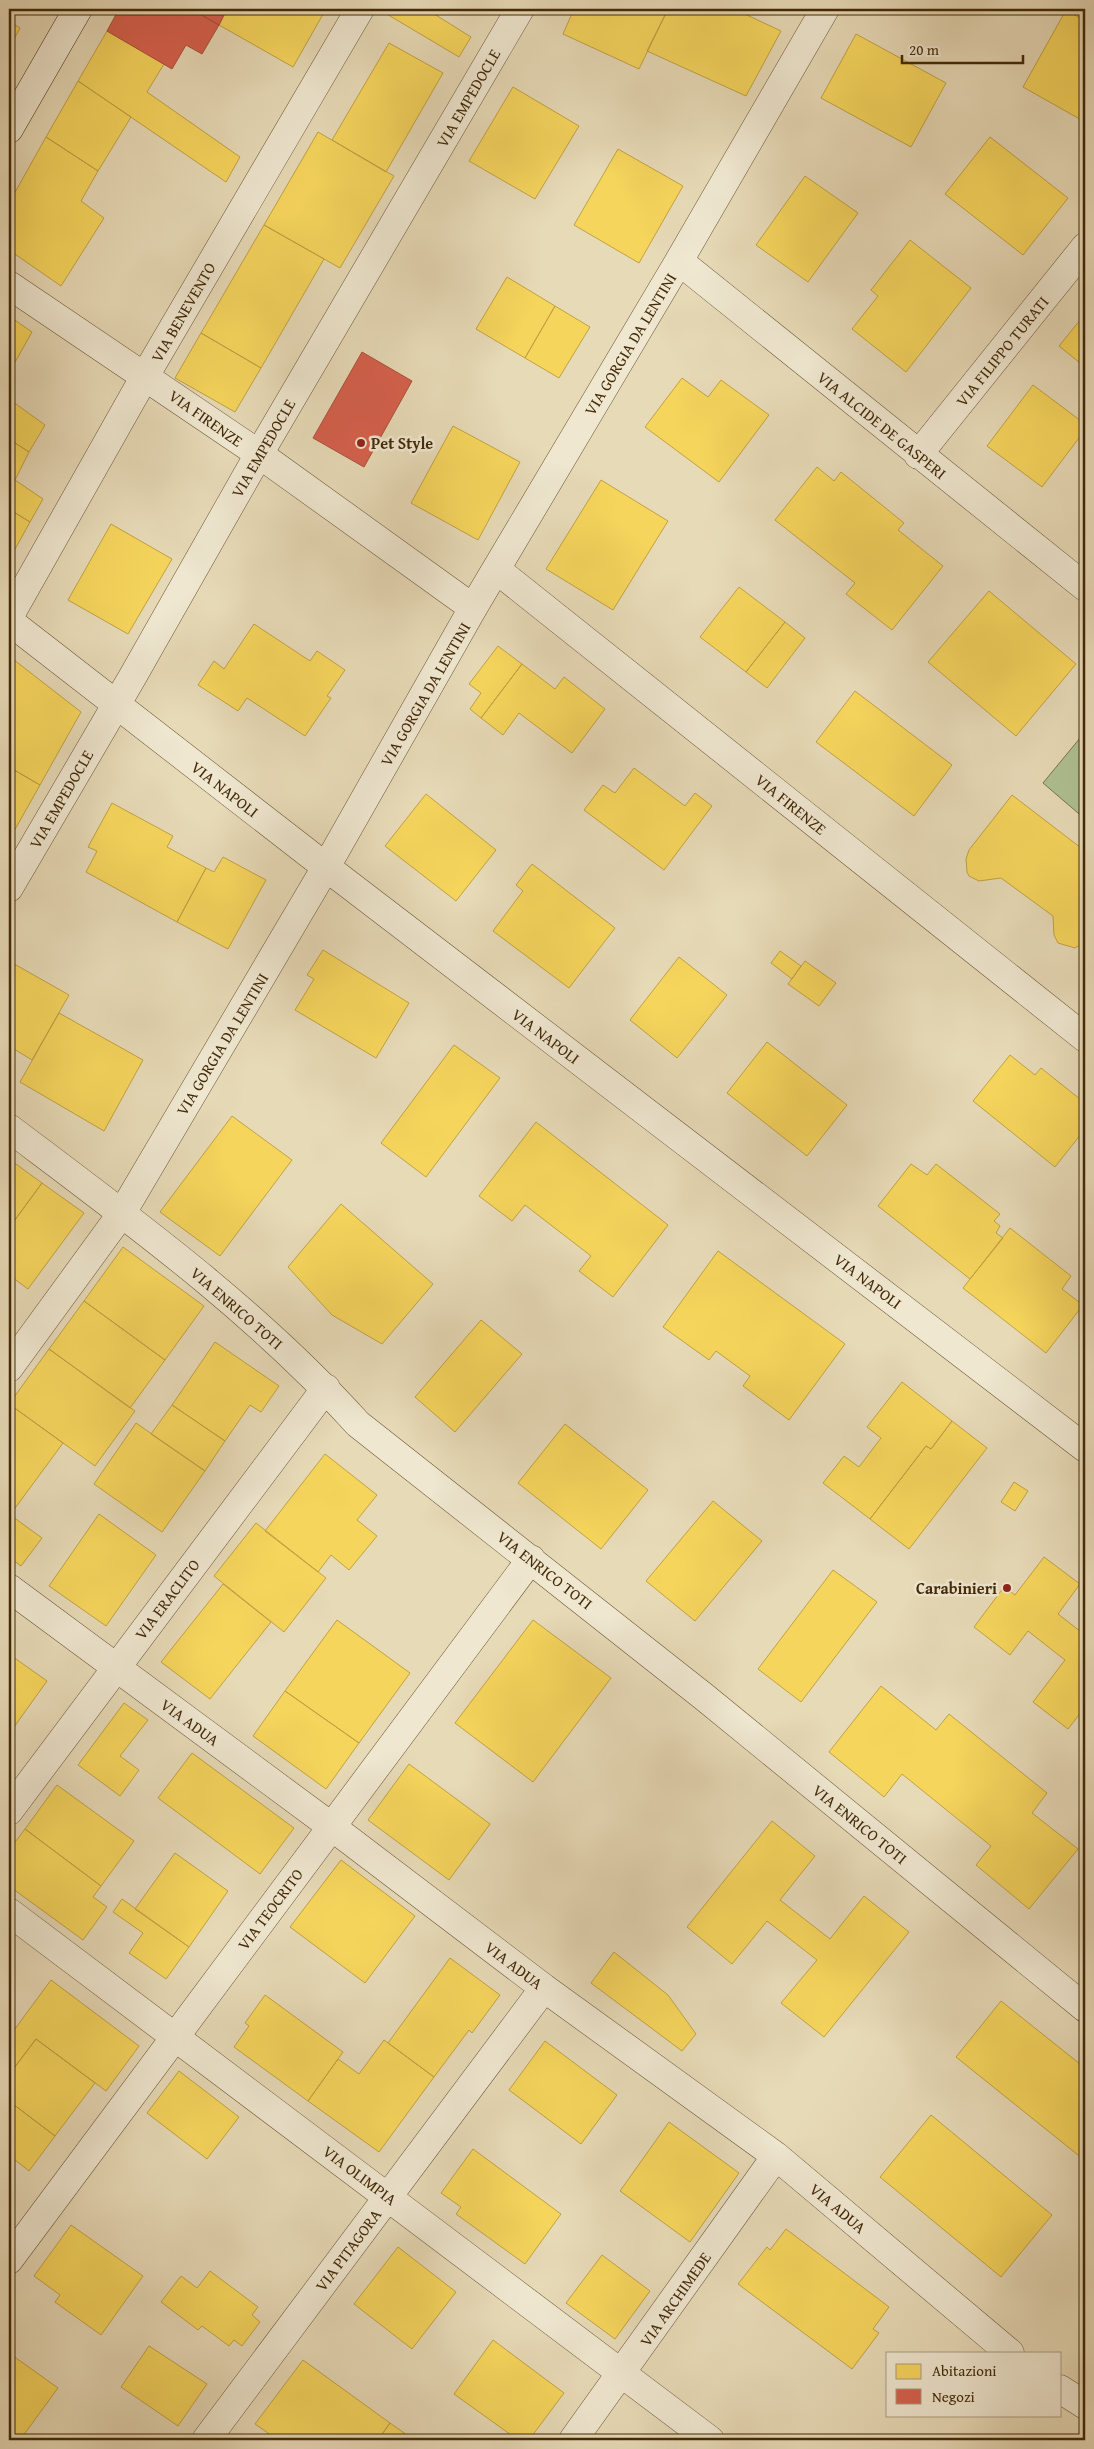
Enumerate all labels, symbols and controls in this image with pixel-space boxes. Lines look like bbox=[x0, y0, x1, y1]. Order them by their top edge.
scale bar bbox=[902, 32, 1023, 64]
text: 20 m bbox=[909, 39, 940, 60]
street label: VIA EMPEDOCLE bbox=[430, 44, 506, 152]
street label: VIA BENEVENTO bbox=[145, 257, 222, 367]
street label: VIA GORGIA DA LENTINI bbox=[578, 268, 682, 420]
street label: VIA FILIPPO TURATI bbox=[950, 291, 1054, 411]
street label: VIA ALCIDE DE GASPERI bbox=[812, 365, 952, 485]
street label: VIA FIRENZE bbox=[164, 384, 248, 452]
street label: VIA EMPEDOCLE bbox=[225, 394, 301, 502]
place label: Pet Style bbox=[371, 431, 433, 455]
marker: Pet Style bbox=[355, 437, 367, 449]
street label: VIA GORGIA DA LENTINI bbox=[374, 617, 476, 770]
street label: VIA EMPEDOCLE bbox=[23, 745, 99, 853]
street label: VIA NAPOLI bbox=[186, 755, 264, 823]
street label: VIA FIRENZE bbox=[750, 768, 832, 840]
street label: VIA GORGIA DA LENTINI bbox=[170, 968, 274, 1120]
street label: VIA NAPOLI bbox=[507, 1002, 585, 1070]
street label: VIA NAPOLI bbox=[829, 1247, 907, 1315]
street label: VIA ENRICO TOTI bbox=[185, 1261, 289, 1355]
street label: VIA ENRICO TOTI bbox=[492, 1525, 598, 1615]
street label: VIA ERACLITO bbox=[129, 1553, 205, 1644]
place label: Carabinieri bbox=[916, 1576, 997, 1600]
marker: Carabinieri bbox=[1001, 1582, 1013, 1594]
street label: VIA ADUA bbox=[156, 1692, 225, 1752]
street label: VIA ENRICO TOTI bbox=[807, 1778, 913, 1870]
street label: VIA TEOCRITO bbox=[231, 1863, 309, 1955]
street label: VIA ADUA bbox=[480, 1935, 548, 1995]
street label: VIA OLIMPIA bbox=[318, 2139, 402, 2211]
street label: VIA ADUA bbox=[804, 2177, 872, 2239]
street label: VIA PITAGORA bbox=[309, 2204, 387, 2296]
street label: VIA ARCHIMEDE bbox=[633, 2247, 717, 2351]
legend bbox=[886, 2352, 1062, 2416]
text: Abitazioni bbox=[932, 2360, 997, 2381]
text: Negozi bbox=[932, 2386, 975, 2407]

